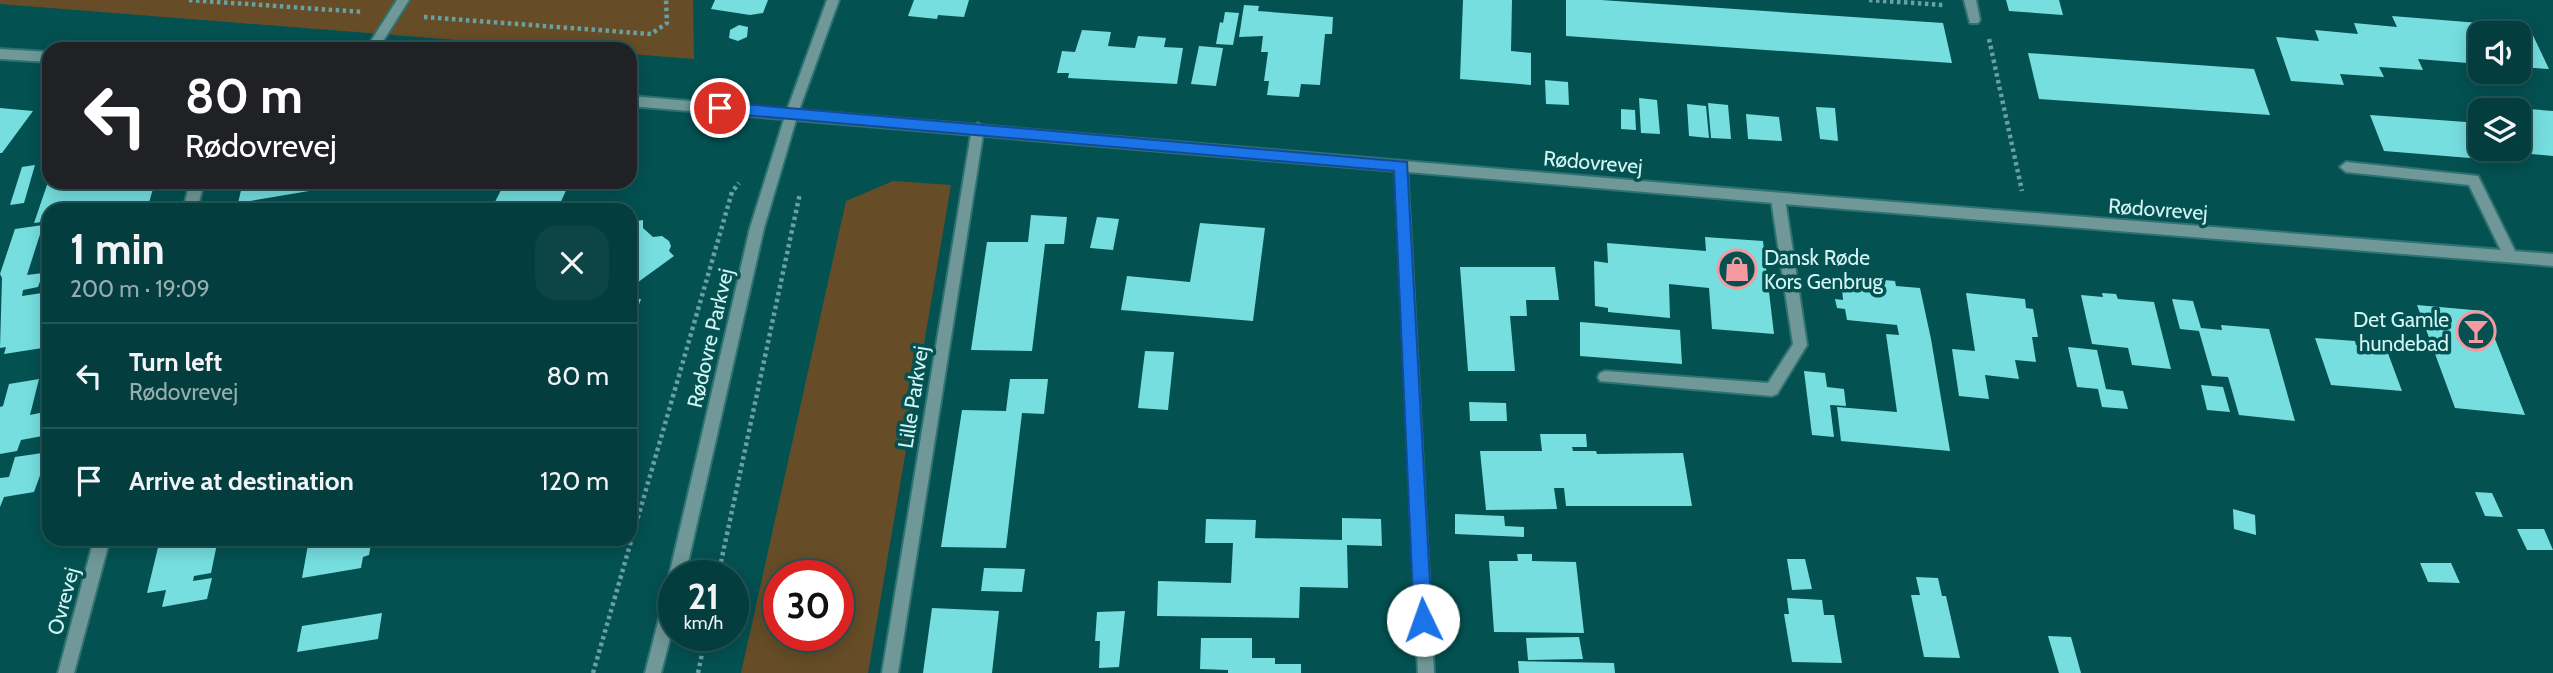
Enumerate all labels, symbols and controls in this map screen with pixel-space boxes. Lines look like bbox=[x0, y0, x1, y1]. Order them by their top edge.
map controls bbox=[2468, 21, 2531, 161]
button: sound bbox=[2468, 21, 2531, 84]
text: 80 m bbox=[185, 66, 303, 125]
icon: left bbox=[70, 70, 161, 161]
pin bbox=[690, 78, 750, 138]
icon: arrive bbox=[701, 89, 739, 127]
button: layers bbox=[2468, 98, 2531, 161]
text: Rødovrevej bbox=[185, 126, 337, 165]
street label: Rødovrevej bbox=[1542, 145, 1644, 180]
street label: Rødovrevej bbox=[2107, 193, 2209, 226]
text: 1 min bbox=[70, 223, 165, 275]
button: close bbox=[535, 226, 609, 300]
place label: Dansk Røde Kors Genbrug bbox=[1764, 245, 1884, 294]
shop icon: Dansk Røde Kors Genbrug bbox=[1716, 248, 1758, 290]
street label: Rødovre Parkvej bbox=[682, 266, 739, 410]
text: 200 m · 19:09 bbox=[70, 275, 210, 303]
place label: Det Gamle hundebad bbox=[2353, 307, 2449, 356]
bar icon: Det Gamle hundebad bbox=[2455, 310, 2497, 352]
street label: Lille Parkvej bbox=[893, 344, 934, 450]
text: Turn left bbox=[129, 346, 222, 378]
icon: left bbox=[70, 357, 108, 395]
text: 80 m bbox=[546, 360, 609, 392]
text: Rødovrevej bbox=[129, 378, 238, 406]
icon: arrive bbox=[70, 462, 108, 500]
text: Arrive at destination bbox=[129, 465, 354, 497]
text: 120 m bbox=[540, 465, 609, 497]
speed limit sign: 30 bbox=[763, 560, 854, 651]
street label: Ovrevej bbox=[42, 564, 85, 638]
text: 21 bbox=[688, 575, 719, 618]
position arrow bbox=[1386, 583, 1460, 657]
text: km/h bbox=[684, 612, 723, 634]

